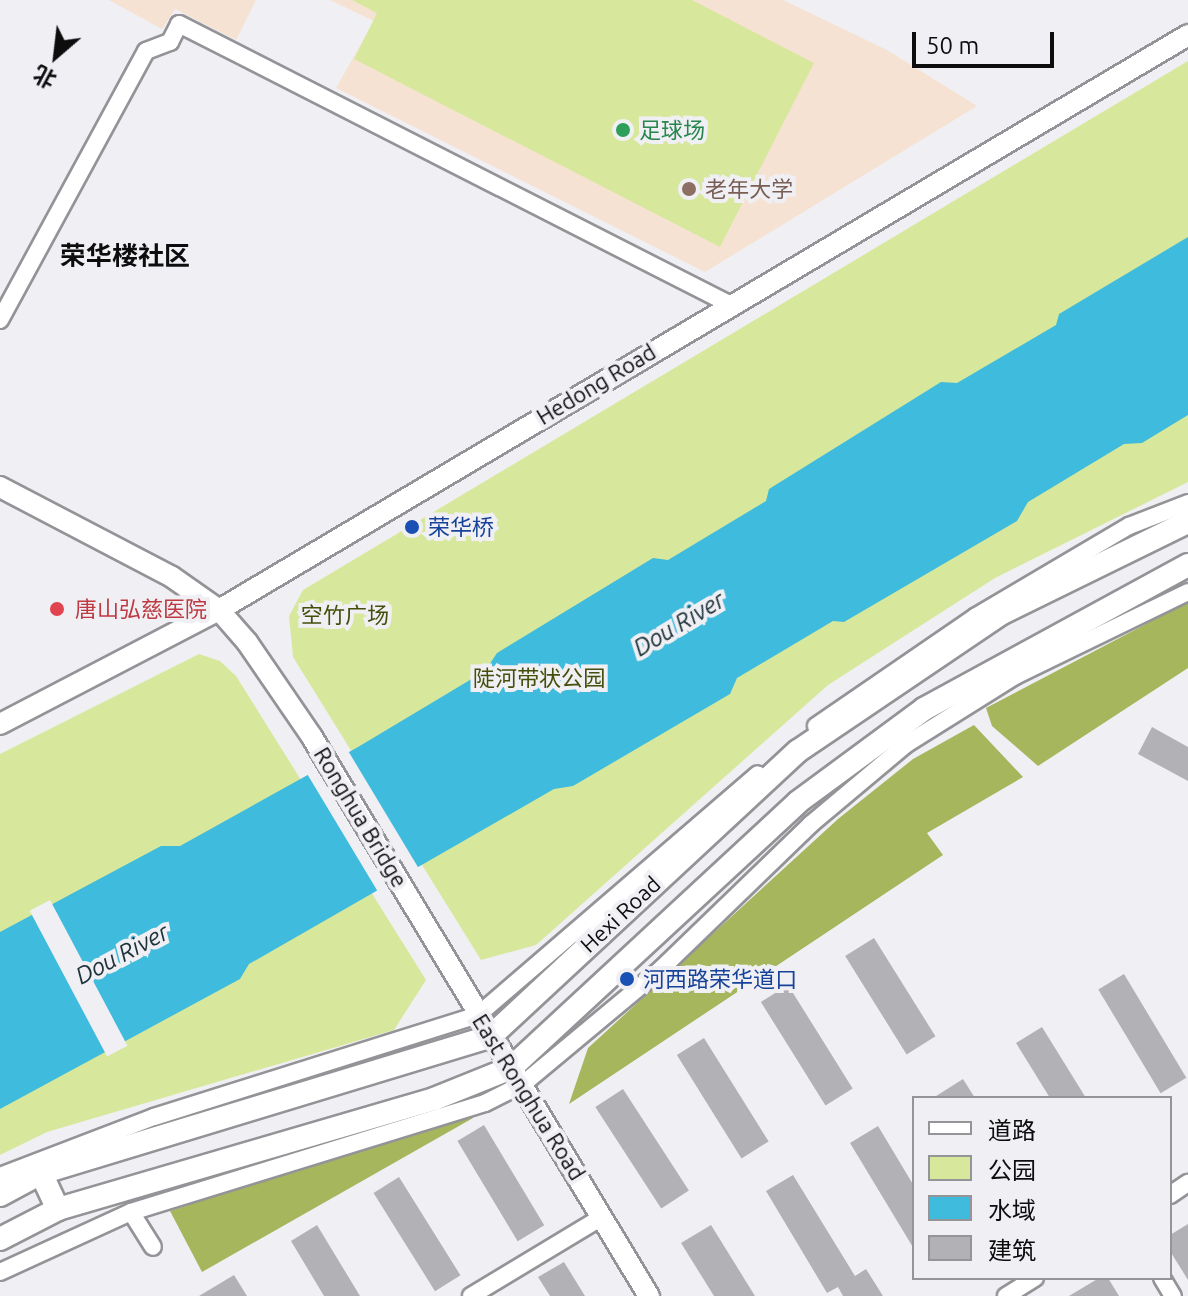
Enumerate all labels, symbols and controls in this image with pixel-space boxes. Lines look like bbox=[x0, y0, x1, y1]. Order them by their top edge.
north arrow bbox=[16, 16, 96, 96]
scale bar bbox=[916, 16, 1058, 66]
text: 50 m bbox=[926, 32, 979, 59]
text: 北 bbox=[29, 61, 60, 94]
place label: 足球场 bbox=[639, 117, 705, 143]
marker: 足球场 bbox=[614, 121, 632, 139]
place label: 老年大学 bbox=[705, 176, 793, 202]
marker: 老年大学 bbox=[680, 180, 698, 198]
district label: 荣华楼社区 bbox=[60, 240, 190, 272]
street label: Hedong Road bbox=[532, 338, 660, 430]
place label: 荣华桥 bbox=[428, 514, 494, 540]
marker: 荣华桥 bbox=[403, 518, 421, 536]
water label: Dou River bbox=[628, 585, 730, 663]
place label: 唐山弘慈医院 bbox=[75, 596, 207, 622]
marker: 唐山弘慈医院 bbox=[46, 598, 68, 620]
park label: 空竹广场 bbox=[301, 602, 389, 628]
park label: 陡河带状公园 bbox=[473, 665, 605, 691]
street label: Ronghua Bridge bbox=[309, 742, 413, 892]
street label: Hexi Road bbox=[575, 870, 665, 958]
water label: Dou River bbox=[70, 917, 174, 991]
place label: 河西路荣华道口 bbox=[643, 966, 797, 992]
marker: 河西路荣华道口 bbox=[618, 970, 636, 988]
street label: East Ronghua Road bbox=[467, 1009, 591, 1185]
legend bbox=[912, 1096, 1172, 1280]
text: 道路 bbox=[988, 1117, 1036, 1144]
text: 公园 bbox=[988, 1157, 1036, 1184]
text: 水域 bbox=[988, 1197, 1036, 1224]
text: 建筑 bbox=[988, 1237, 1036, 1264]

